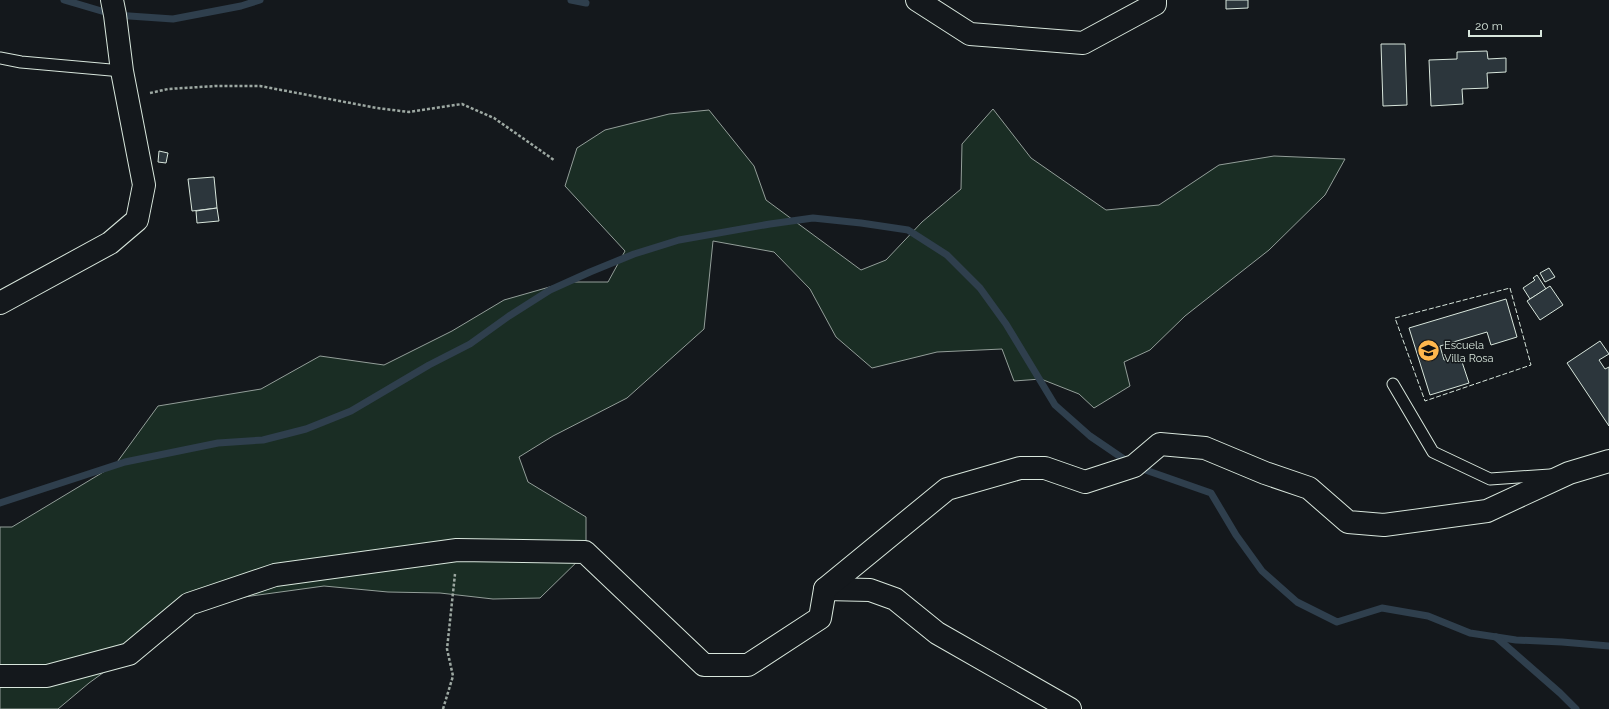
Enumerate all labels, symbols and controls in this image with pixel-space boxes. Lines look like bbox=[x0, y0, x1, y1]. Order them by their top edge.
scale bar bbox=[1469, 12, 1541, 38]
text: 20 m bbox=[1475, 19, 1503, 33]
school or university icon: Escuela Villa Rosa bbox=[1416, 338, 1442, 364]
place label: Escuela Villa Rosa bbox=[1444, 339, 1494, 365]

